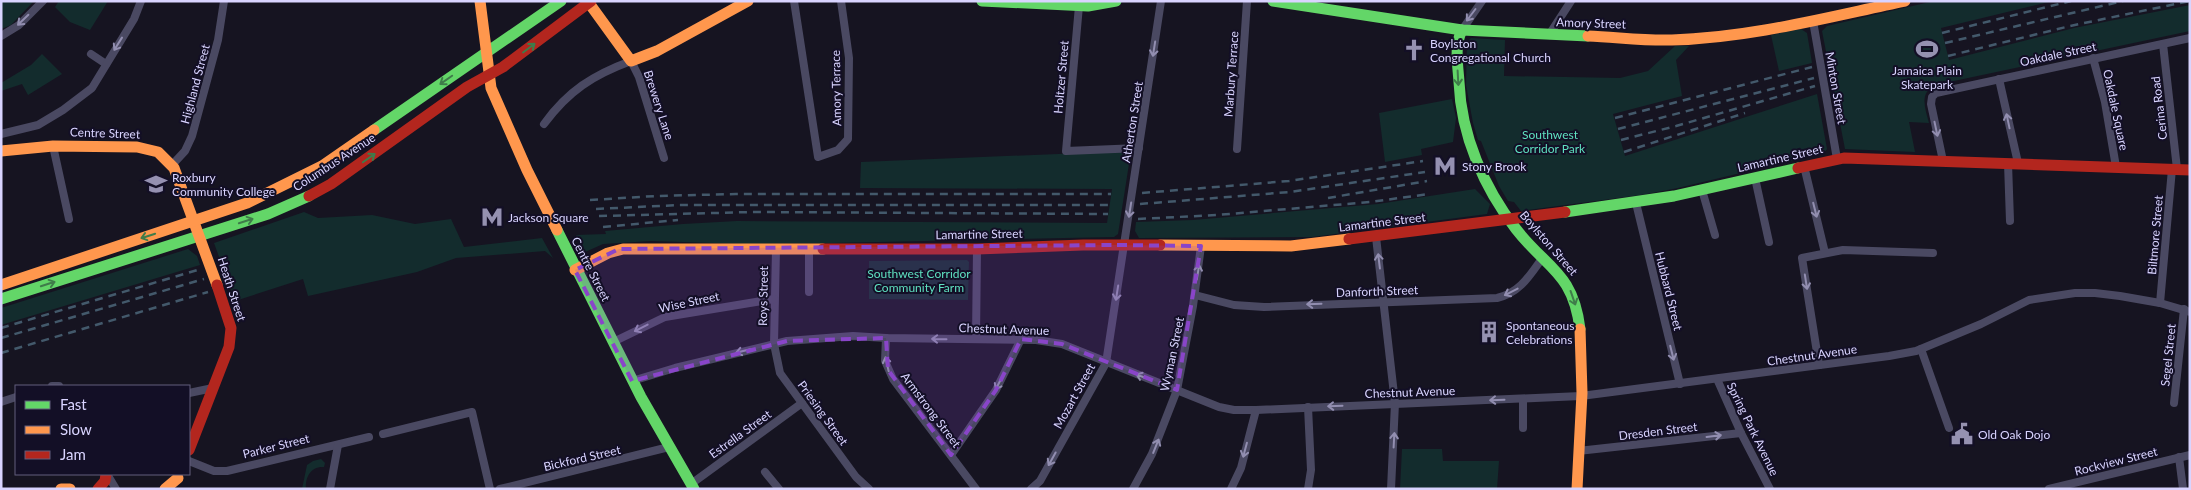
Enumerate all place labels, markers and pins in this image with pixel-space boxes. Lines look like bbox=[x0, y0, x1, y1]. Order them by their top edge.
place label: Boylston Congregational Church bbox=[1430, 36, 1551, 65]
sports icon: Jamaica Plain Skatepark bbox=[1914, 36, 1940, 62]
church icon: Boylston Congregational Church bbox=[1401, 37, 1427, 63]
place label: Jamaica Plain Skatepark bbox=[1892, 63, 1962, 92]
metro station icon: Stony Brook bbox=[1432, 153, 1458, 179]
place label: Stony Brook bbox=[1462, 159, 1527, 174]
place label: Roxbury Community College bbox=[172, 170, 275, 199]
school or university icon: Roxbury Community College bbox=[143, 171, 169, 197]
metro station icon: Jackson Square bbox=[479, 204, 505, 230]
place label: Jackson Square bbox=[508, 210, 589, 225]
place label: Spontaneous Celebrations bbox=[1506, 318, 1575, 347]
building icon: Spontaneous Celebrations bbox=[1476, 319, 1502, 345]
public building icon: Old Oak Dojo bbox=[1949, 421, 1975, 447]
place label: Old Oak Dojo bbox=[1978, 427, 2050, 442]

